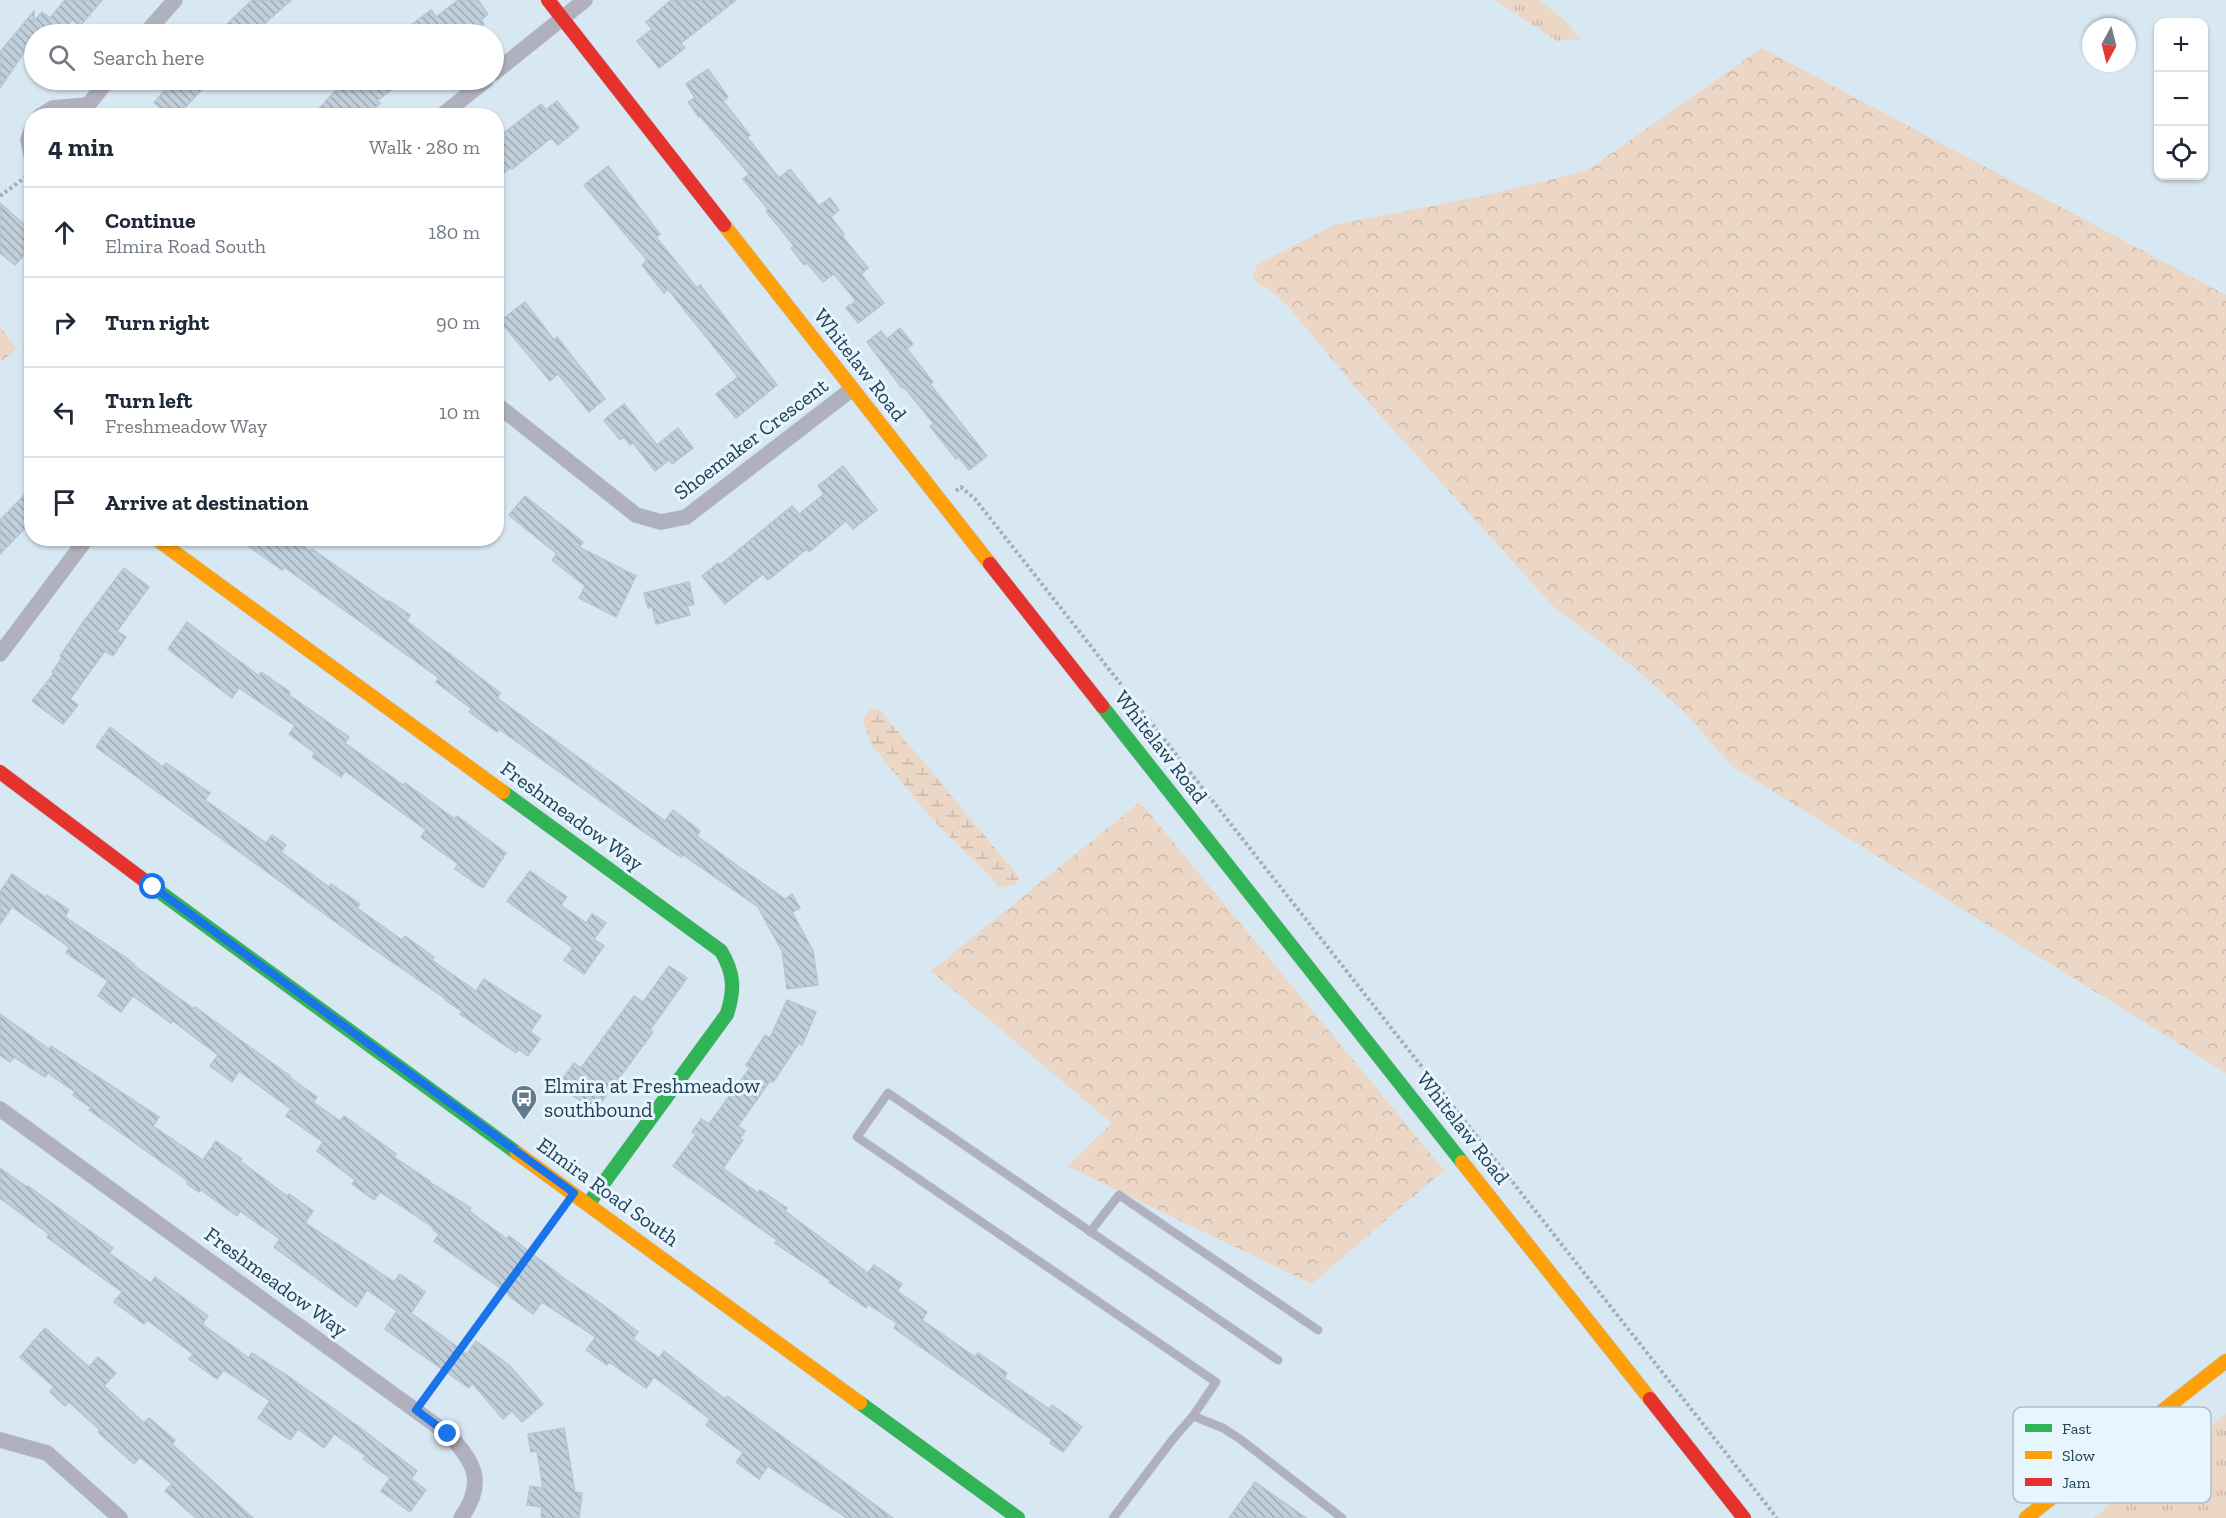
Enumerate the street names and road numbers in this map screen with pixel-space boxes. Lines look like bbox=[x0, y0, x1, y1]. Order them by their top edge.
street label: Whitelaw Road bbox=[809, 304, 912, 426]
street label: Shoemaker Crescent bbox=[669, 372, 833, 505]
street label: Whitelaw Road bbox=[1110, 686, 1213, 808]
street label: Freshmeadow Way bbox=[496, 755, 649, 876]
street label: Whitelaw Road bbox=[1412, 1067, 1515, 1189]
street label: Elmira Road South bbox=[533, 1132, 684, 1251]
street label: Freshmeadow Way bbox=[200, 1221, 353, 1342]

